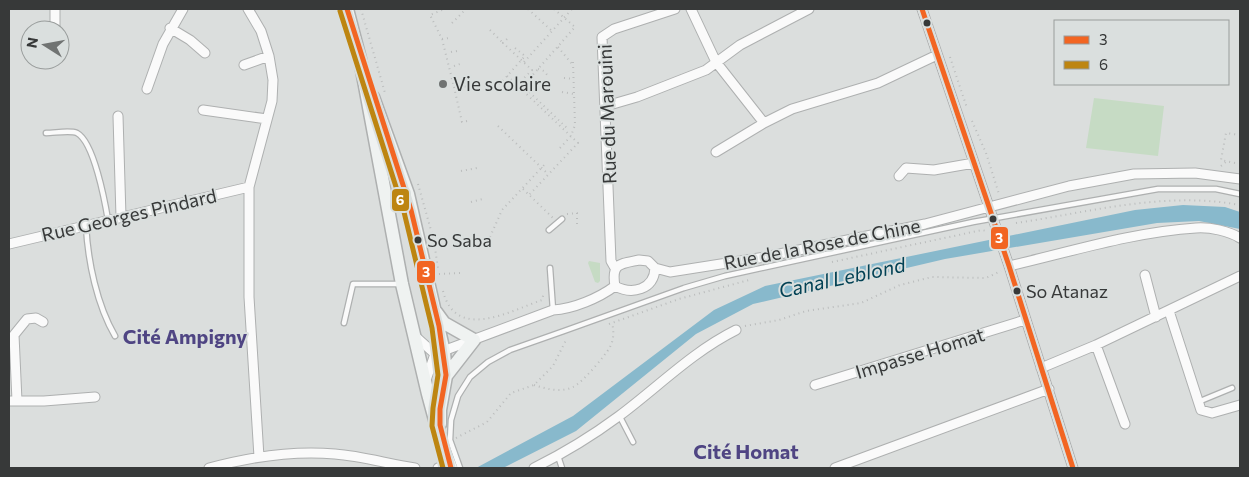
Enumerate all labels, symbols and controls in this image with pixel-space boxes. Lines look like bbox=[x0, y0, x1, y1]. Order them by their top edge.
unlabelled marker bbox=[922, 18, 932, 28]
north arrow bbox=[20, 20, 70, 70]
legend bbox=[1054, 20, 1229, 85]
text: 3 bbox=[1099, 30, 1108, 48]
text: N bbox=[22, 36, 41, 49]
street label: Rue du Marouini bbox=[593, 44, 620, 184]
text: 6 bbox=[1099, 55, 1108, 73]
place label: Vie scolaire bbox=[453, 72, 551, 95]
marker: Vie scolaire bbox=[437, 78, 449, 90]
street label: Rue Georges Pindard bbox=[39, 183, 219, 246]
line badge: 6 bbox=[391, 188, 410, 212]
text: 6 bbox=[396, 191, 405, 208]
street label: Rue de la Rose de Chine bbox=[722, 213, 922, 274]
unlabelled marker bbox=[988, 214, 998, 224]
line badge: 3 bbox=[990, 226, 1009, 250]
place label: So Saba bbox=[427, 229, 492, 251]
text: 3 bbox=[995, 229, 1003, 246]
marker: So Saba bbox=[413, 235, 423, 245]
water label: Canal Leblond bbox=[776, 252, 909, 302]
line badge: 3 bbox=[416, 260, 436, 284]
text: 3 bbox=[422, 263, 430, 280]
place label: So Atanaz bbox=[1026, 280, 1108, 302]
marker: So Atanaz bbox=[1012, 286, 1022, 296]
street label: Impasse Homat bbox=[852, 322, 987, 383]
district label: Cité Ampigny bbox=[123, 324, 247, 348]
district label: Cité Homat bbox=[693, 439, 799, 463]

